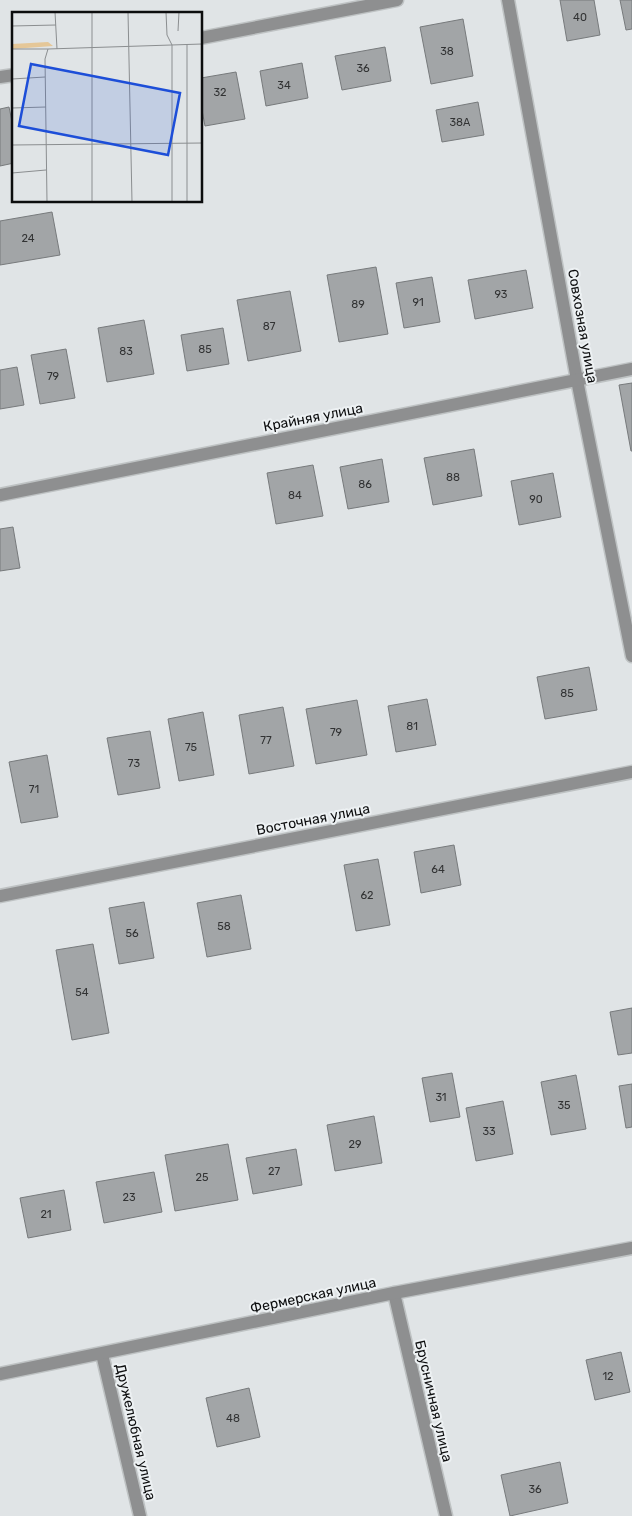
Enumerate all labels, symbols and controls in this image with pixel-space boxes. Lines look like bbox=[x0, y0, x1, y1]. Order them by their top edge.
house number: 40 bbox=[573, 11, 587, 24]
inset map bbox=[12, 12, 202, 202]
house number: 38 bbox=[440, 45, 454, 58]
house number: 36 bbox=[356, 62, 370, 75]
house number: 34 bbox=[277, 79, 291, 92]
house number: 32 bbox=[213, 86, 227, 99]
house number: 38А bbox=[450, 116, 471, 129]
house number: 24 bbox=[21, 232, 35, 245]
street label: Совхозная улица bbox=[564, 268, 601, 384]
house number: 93 bbox=[495, 288, 508, 301]
house number: 91 bbox=[412, 296, 424, 309]
house number: 89 bbox=[351, 298, 365, 311]
house number: 87 bbox=[263, 320, 276, 333]
house number: 85 bbox=[198, 343, 212, 356]
house number: 83 bbox=[119, 345, 133, 358]
house number: 79 bbox=[47, 370, 59, 383]
street label: Крайняя улица bbox=[262, 400, 364, 435]
house number: 88 bbox=[446, 471, 460, 484]
house number: 86 bbox=[358, 478, 372, 491]
house number: 84 bbox=[288, 489, 302, 502]
house number: 90 bbox=[529, 493, 543, 506]
house number: 85 bbox=[560, 687, 574, 700]
house number: 81 bbox=[406, 720, 418, 733]
house number: 79 bbox=[330, 726, 342, 739]
house number: 77 bbox=[260, 734, 272, 747]
house number: 75 bbox=[185, 741, 198, 754]
house number: 73 bbox=[128, 757, 141, 770]
house number: 71 bbox=[29, 783, 39, 796]
street label: Восточная улица bbox=[255, 800, 371, 839]
house number: 64 bbox=[431, 863, 445, 876]
house number: 62 bbox=[360, 889, 374, 902]
house number: 58 bbox=[217, 920, 231, 933]
house number: 56 bbox=[125, 927, 139, 940]
house number: 54 bbox=[75, 986, 89, 999]
house number: 31 bbox=[435, 1091, 447, 1104]
house number: 35 bbox=[557, 1099, 571, 1112]
house number: 33 bbox=[482, 1125, 496, 1138]
house number: 29 bbox=[349, 1138, 361, 1151]
house number: 27 bbox=[268, 1165, 280, 1178]
house number: 25 bbox=[196, 1171, 209, 1184]
house number: 23 bbox=[122, 1191, 136, 1204]
house number: 21 bbox=[40, 1208, 52, 1221]
street label: Фермерская улица bbox=[249, 1274, 378, 1317]
street label: Брусничная улица bbox=[411, 1339, 456, 1464]
street label: Дружелюбная улица bbox=[112, 1362, 159, 1502]
house number: 12 bbox=[602, 1370, 614, 1383]
house number: 48 bbox=[226, 1412, 240, 1425]
house number: 36 bbox=[528, 1483, 542, 1496]

